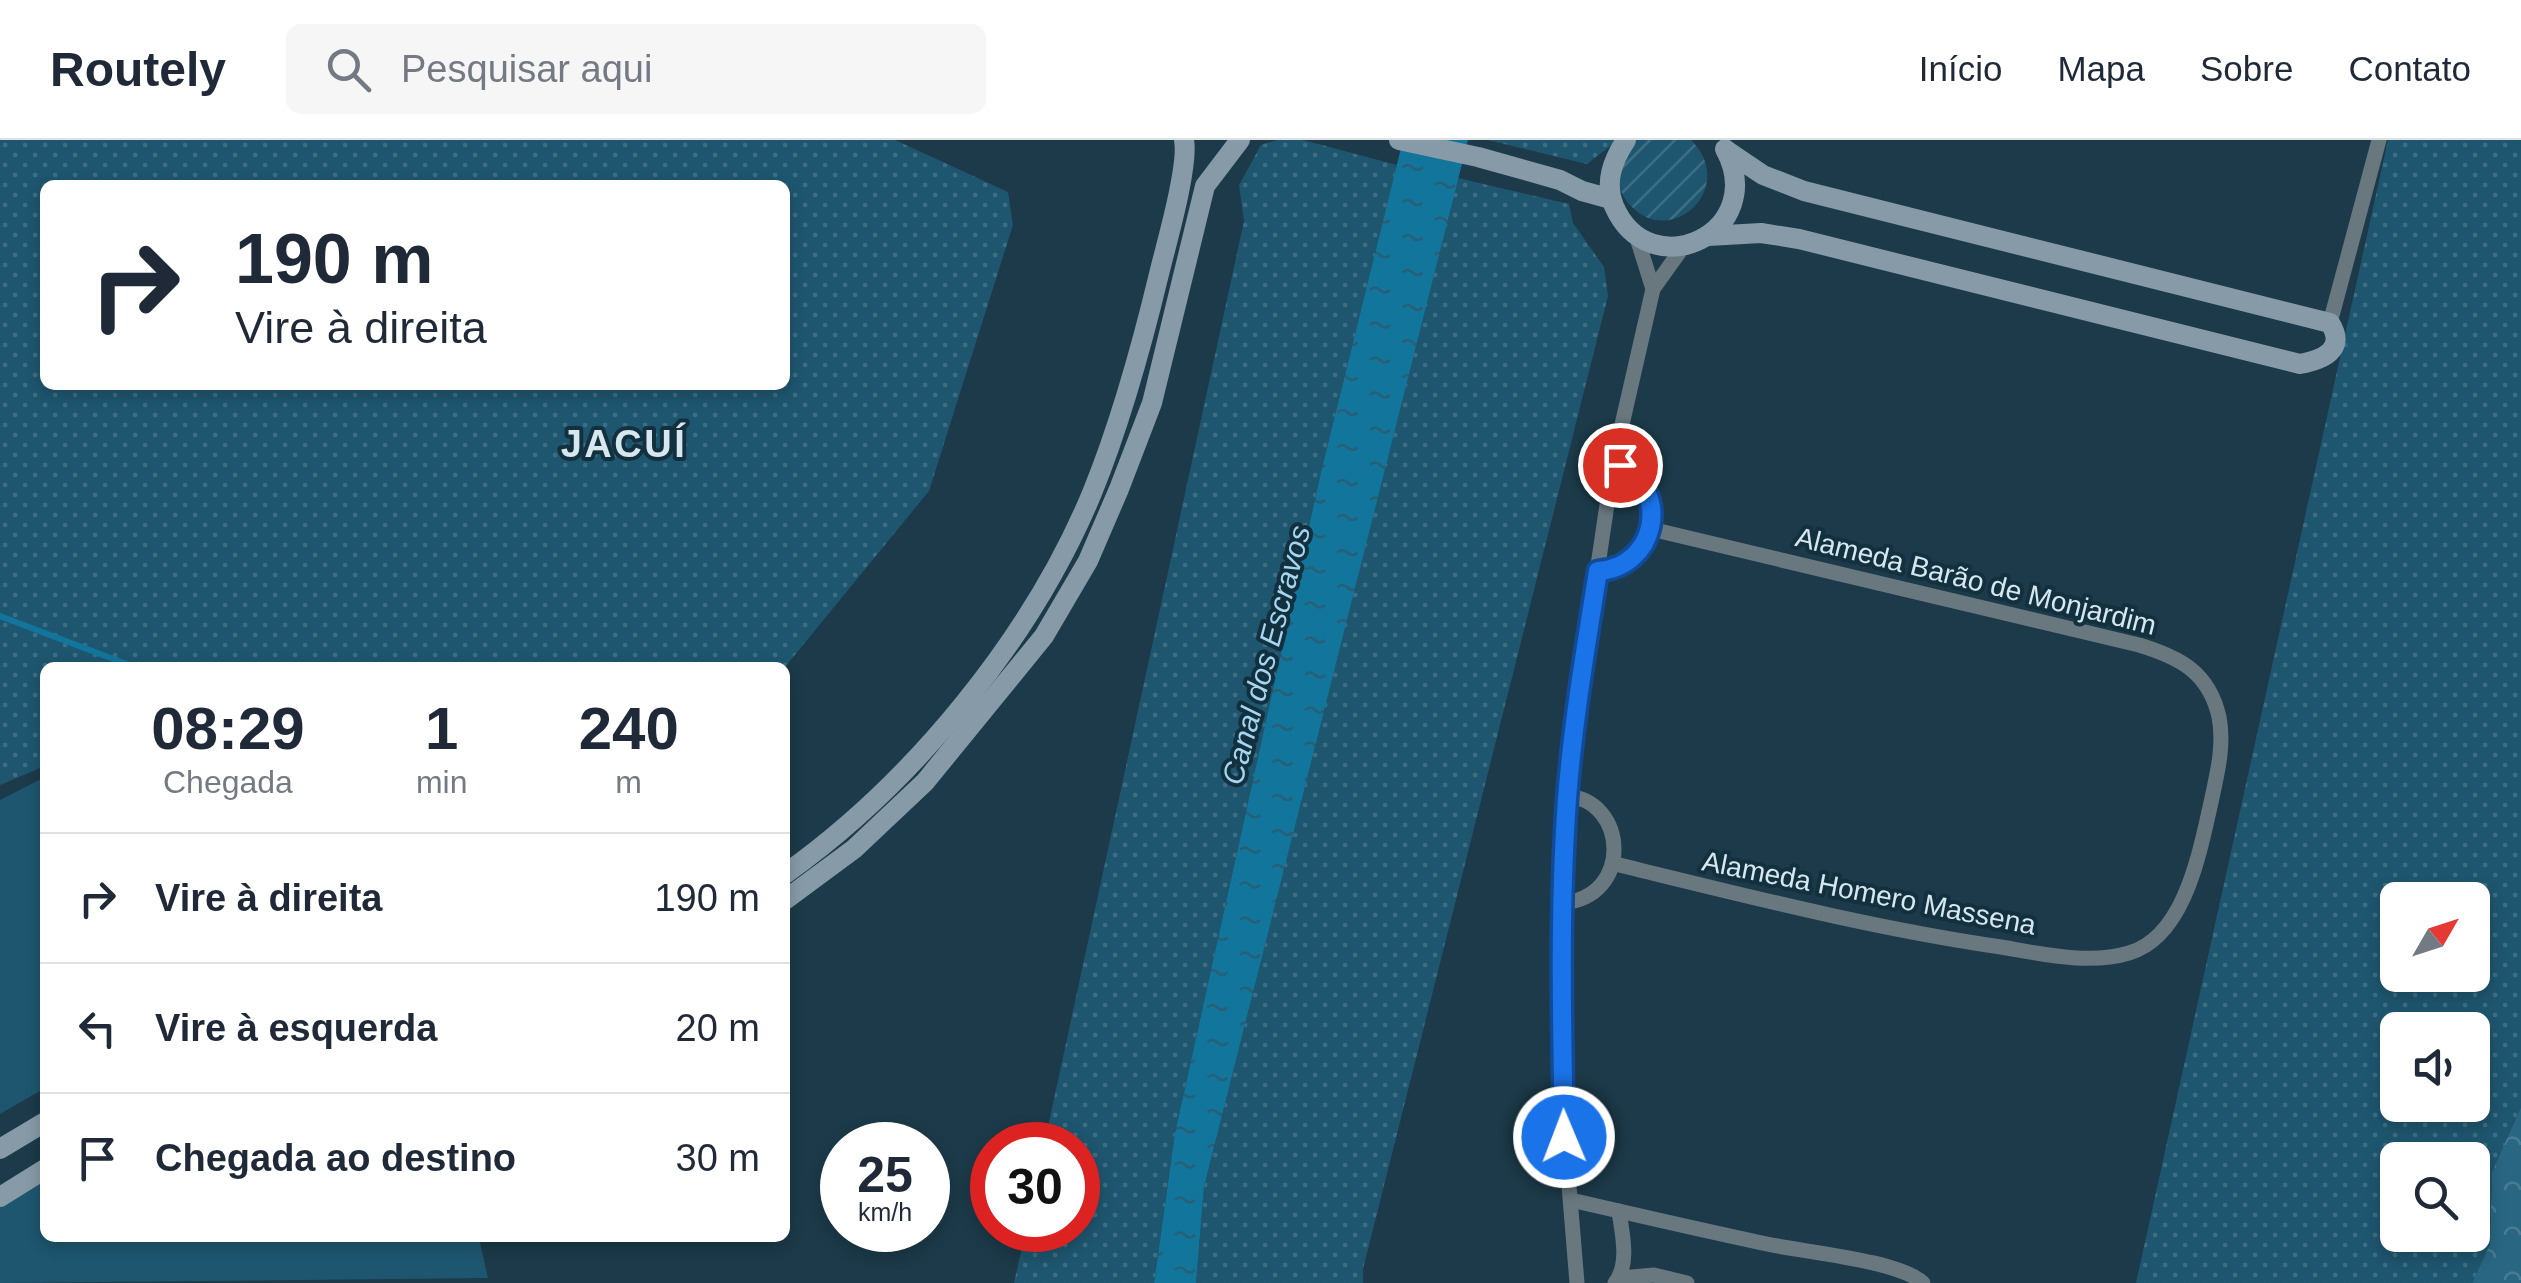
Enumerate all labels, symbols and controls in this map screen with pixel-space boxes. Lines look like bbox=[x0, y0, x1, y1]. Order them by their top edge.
search box bbox=[286, 24, 986, 114]
icon: search bbox=[321, 42, 376, 97]
text: Routely bbox=[50, 43, 226, 96]
text: Pesquisar aqui bbox=[401, 48, 652, 90]
text: Início bbox=[1919, 49, 2002, 88]
text: Mapa bbox=[2057, 49, 2145, 88]
text: Sobre bbox=[2200, 49, 2293, 88]
text: Contato bbox=[2348, 49, 2471, 88]
icon: right bbox=[70, 220, 200, 350]
text: 190 m bbox=[235, 220, 433, 298]
text: Vire à direita bbox=[235, 302, 487, 353]
district label: JACUÍ bbox=[561, 422, 687, 465]
pin bbox=[1578, 423, 1663, 508]
icon: arrive bbox=[1593, 438, 1648, 493]
street label: Alameda Barão de Monjardim bbox=[1793, 521, 2159, 641]
water label: Canal dos Escravos bbox=[1216, 522, 1316, 788]
text: 08:29 bbox=[151, 695, 305, 762]
text: 1 bbox=[425, 695, 458, 762]
text: 240 bbox=[579, 695, 679, 762]
text: Chegada bbox=[163, 764, 293, 800]
text: min bbox=[416, 764, 467, 800]
text: m bbox=[615, 764, 642, 800]
street label: Alameda Homero Massena bbox=[1700, 845, 2039, 941]
icon: right bbox=[70, 871, 125, 926]
text: Vire à direita bbox=[155, 877, 382, 919]
text: 190 m bbox=[654, 877, 760, 919]
north arrow bbox=[2380, 882, 2490, 992]
map controls bbox=[2380, 882, 2490, 1252]
icon: left bbox=[70, 1001, 125, 1056]
text: Vire à esquerda bbox=[155, 1007, 437, 1049]
text: 20 m bbox=[676, 1007, 760, 1049]
button: sound bbox=[2380, 1012, 2490, 1122]
position arrow bbox=[1512, 1085, 1616, 1189]
speed limit sign: 30 bbox=[970, 1122, 1100, 1252]
icon: arrive bbox=[70, 1131, 125, 1186]
text: Chegada ao destino bbox=[155, 1137, 516, 1179]
text: 30 m bbox=[676, 1137, 760, 1179]
button: search bbox=[2380, 1142, 2490, 1252]
text: 25 bbox=[857, 1147, 913, 1203]
text: km/h bbox=[858, 1198, 912, 1226]

